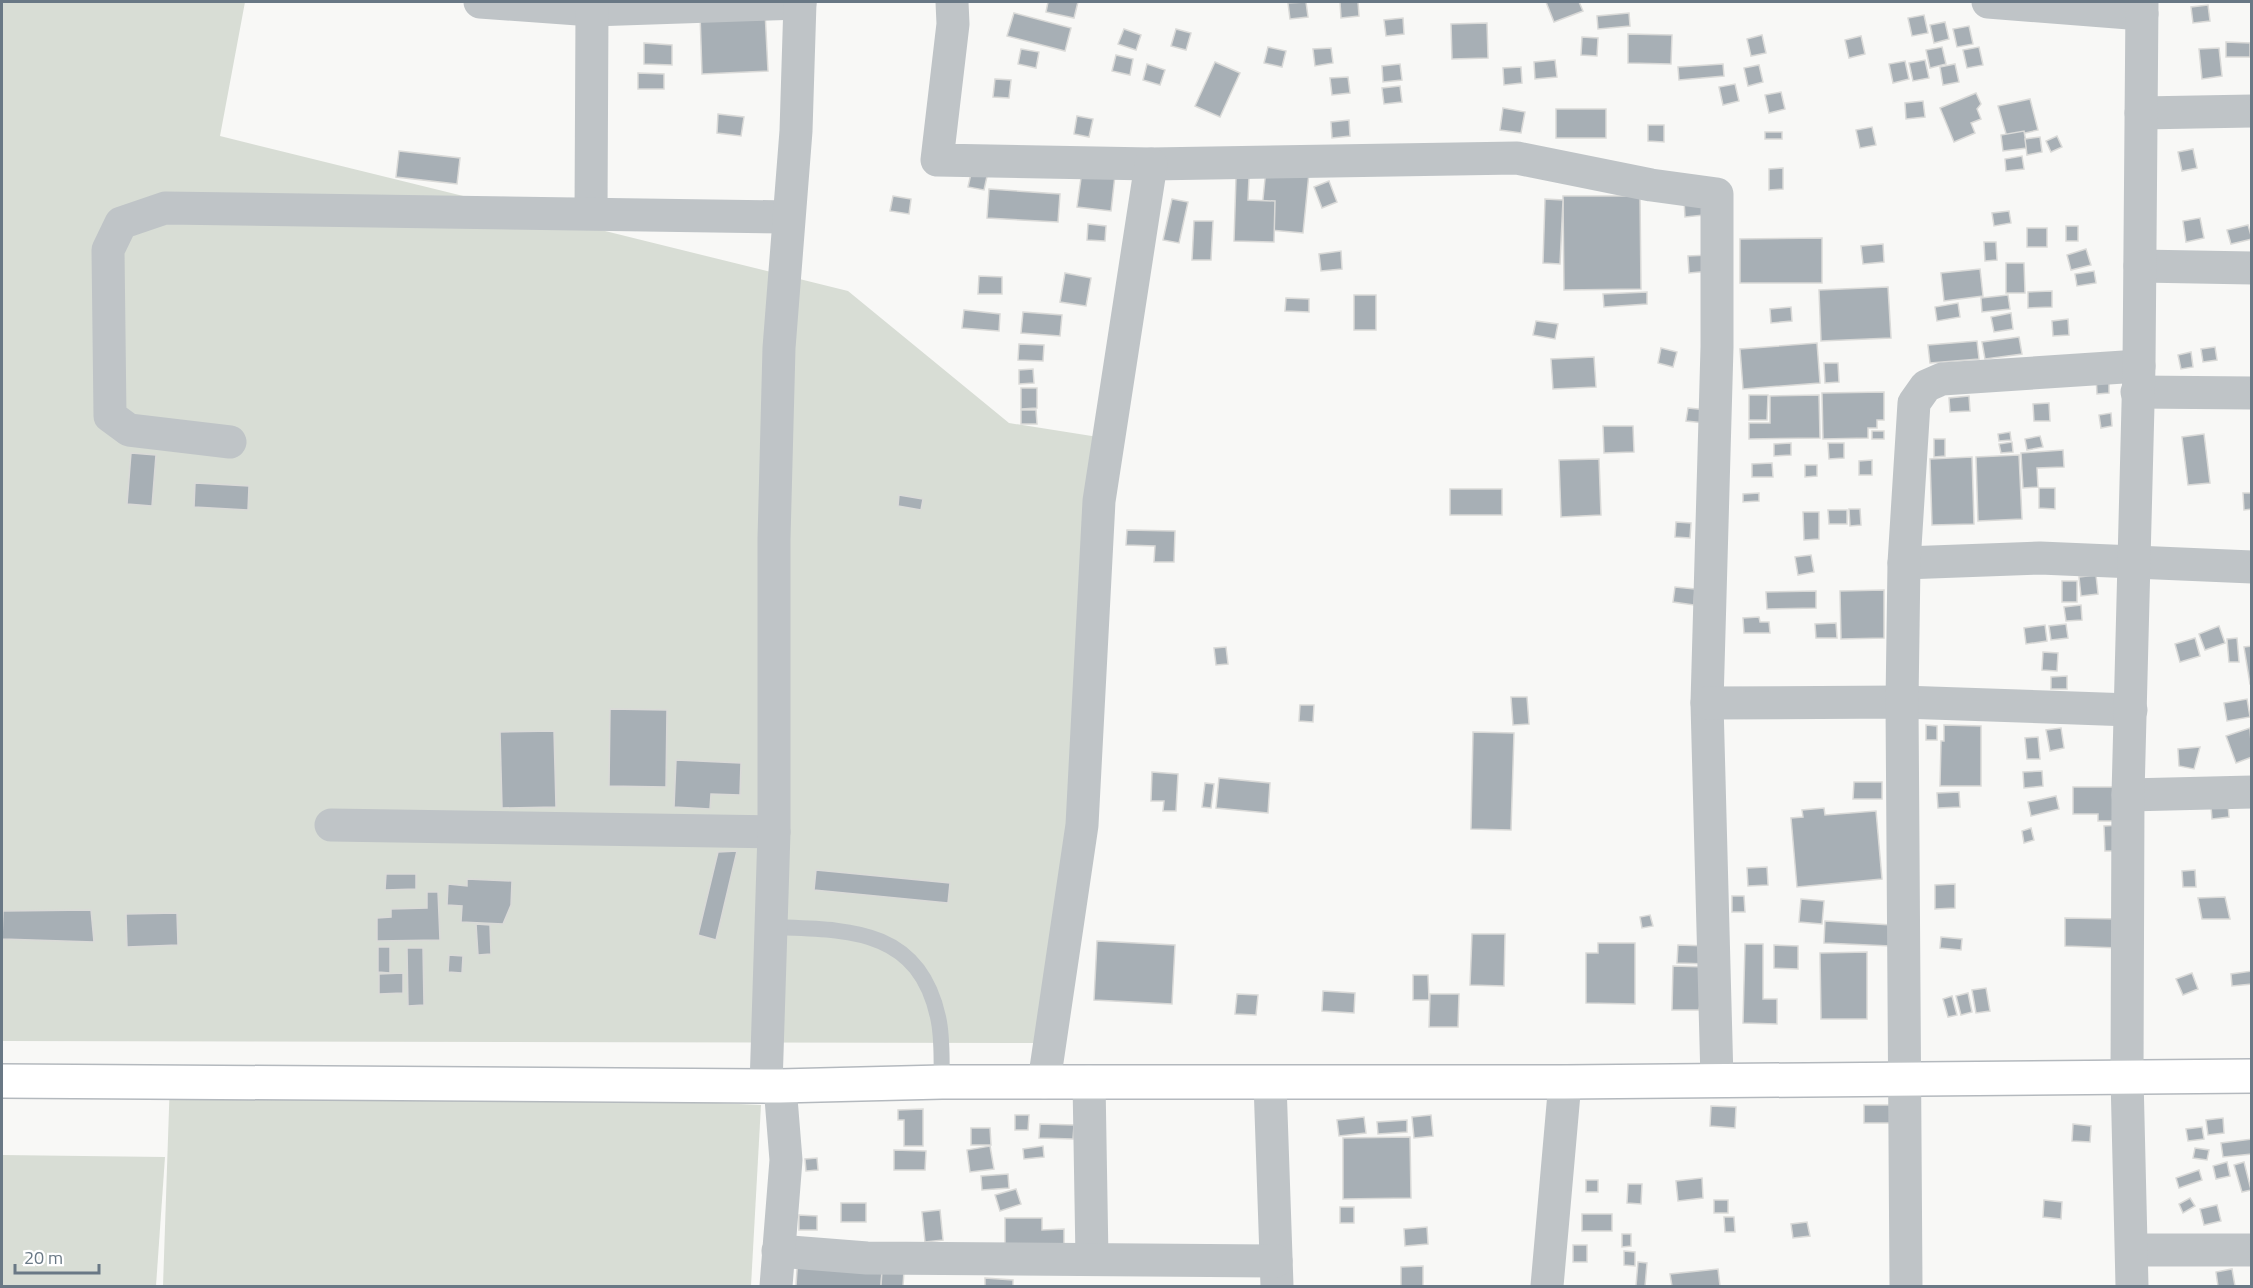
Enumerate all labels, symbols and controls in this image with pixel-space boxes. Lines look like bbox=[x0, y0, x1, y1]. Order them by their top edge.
scale bar bbox=[15, 1237, 99, 1275]
text: 20 m bbox=[24, 1244, 63, 1271]

